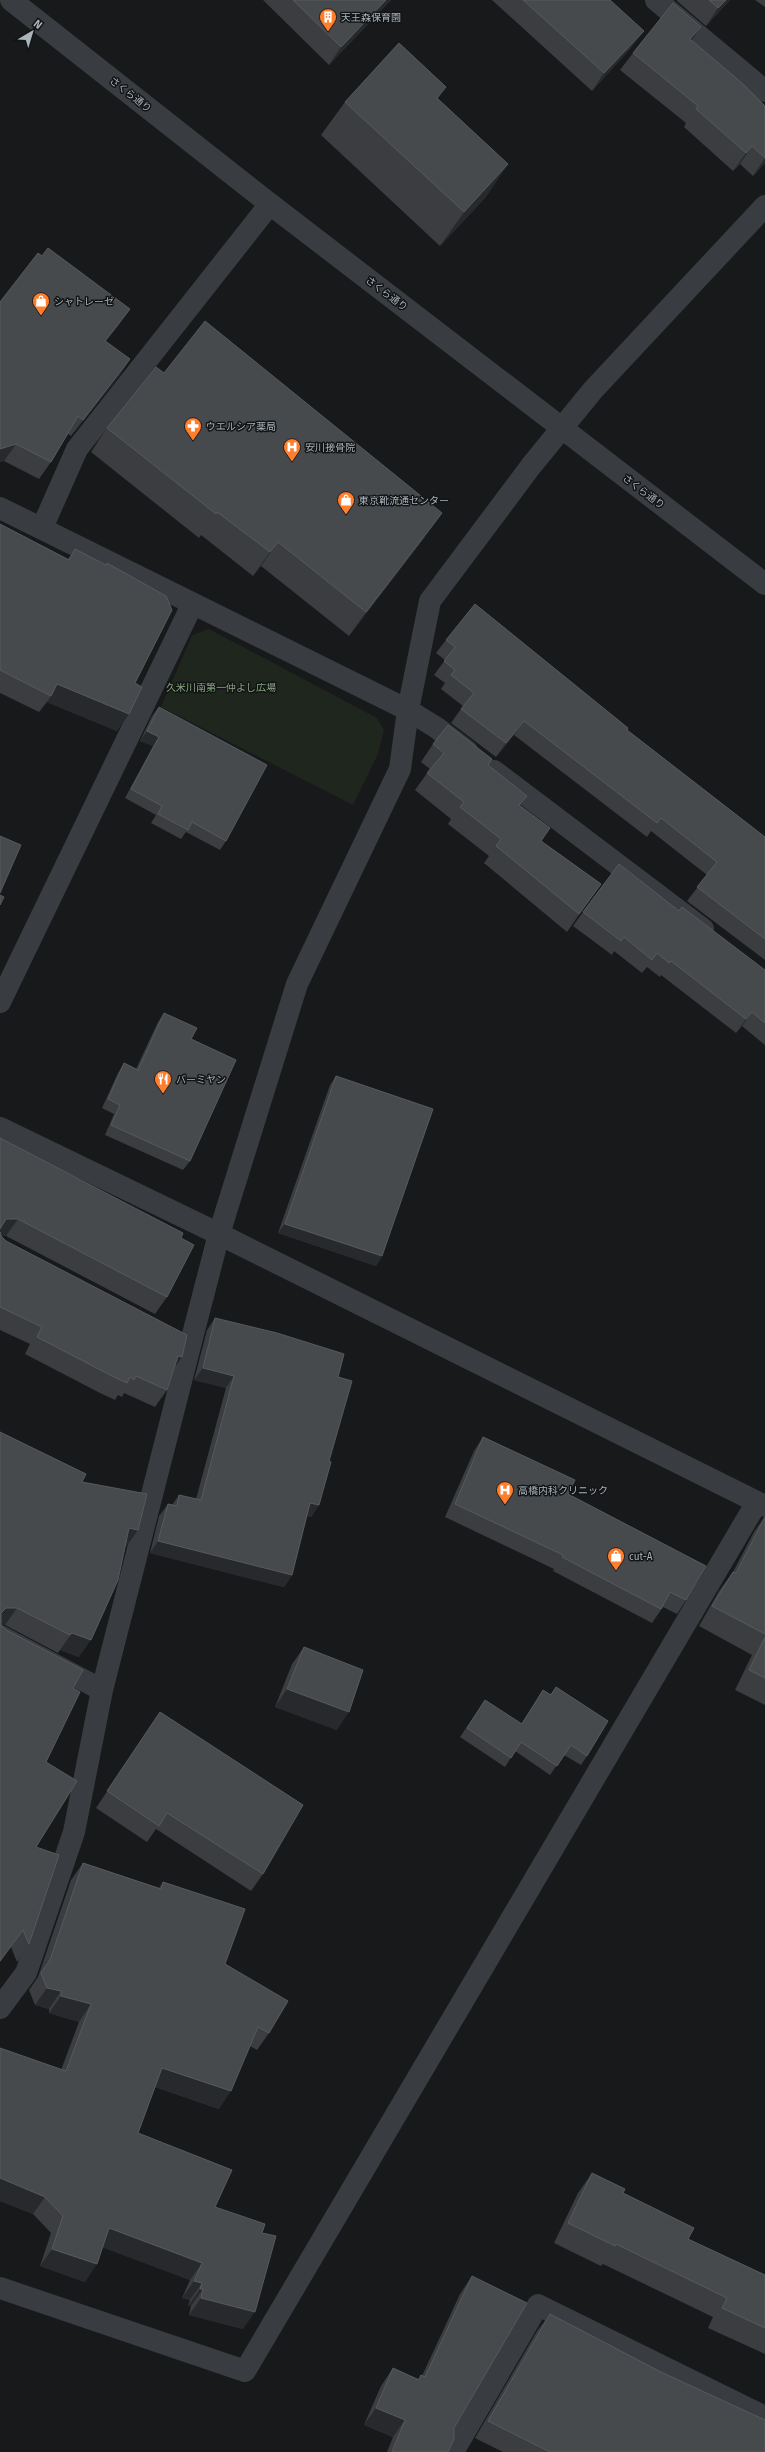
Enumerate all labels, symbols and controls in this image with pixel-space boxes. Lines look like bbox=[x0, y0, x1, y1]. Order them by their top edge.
building icon: 天王森保育園 bbox=[318, 7, 338, 32]
north arrow bbox=[12, 12, 52, 52]
place label: 天王森保育園 bbox=[341, 12, 401, 24]
text: N bbox=[31, 17, 45, 32]
street label: さくら通り bbox=[107, 75, 154, 115]
street label: さくら通り bbox=[363, 274, 410, 314]
shop icon: シャトレーゼ bbox=[31, 291, 51, 316]
place label: シャトレーゼ bbox=[54, 296, 114, 308]
pharmacy icon: ウエルシア薬局 bbox=[183, 416, 203, 441]
place label: ウエルシア薬局 bbox=[206, 421, 276, 433]
hospital icon: 安川接骨院 bbox=[282, 437, 302, 462]
place label: 安川接骨院 bbox=[305, 442, 355, 454]
street label: さくら通り bbox=[620, 472, 667, 512]
shop icon: 東京靴流通センター bbox=[336, 490, 356, 515]
place label: 東京靴流通センター bbox=[359, 495, 449, 507]
park label: 久米川南第一仲よし広場 bbox=[166, 682, 276, 694]
restaurant icon: バーミヤン bbox=[153, 1069, 173, 1094]
place label: バーミヤン bbox=[176, 1074, 226, 1086]
hospital icon: 高橋内科クリニック bbox=[495, 1480, 515, 1505]
place label: 高橋内科クリニック bbox=[518, 1485, 608, 1497]
shop icon: cut-A bbox=[606, 1546, 626, 1571]
place label: cut-A bbox=[629, 1551, 653, 1563]

